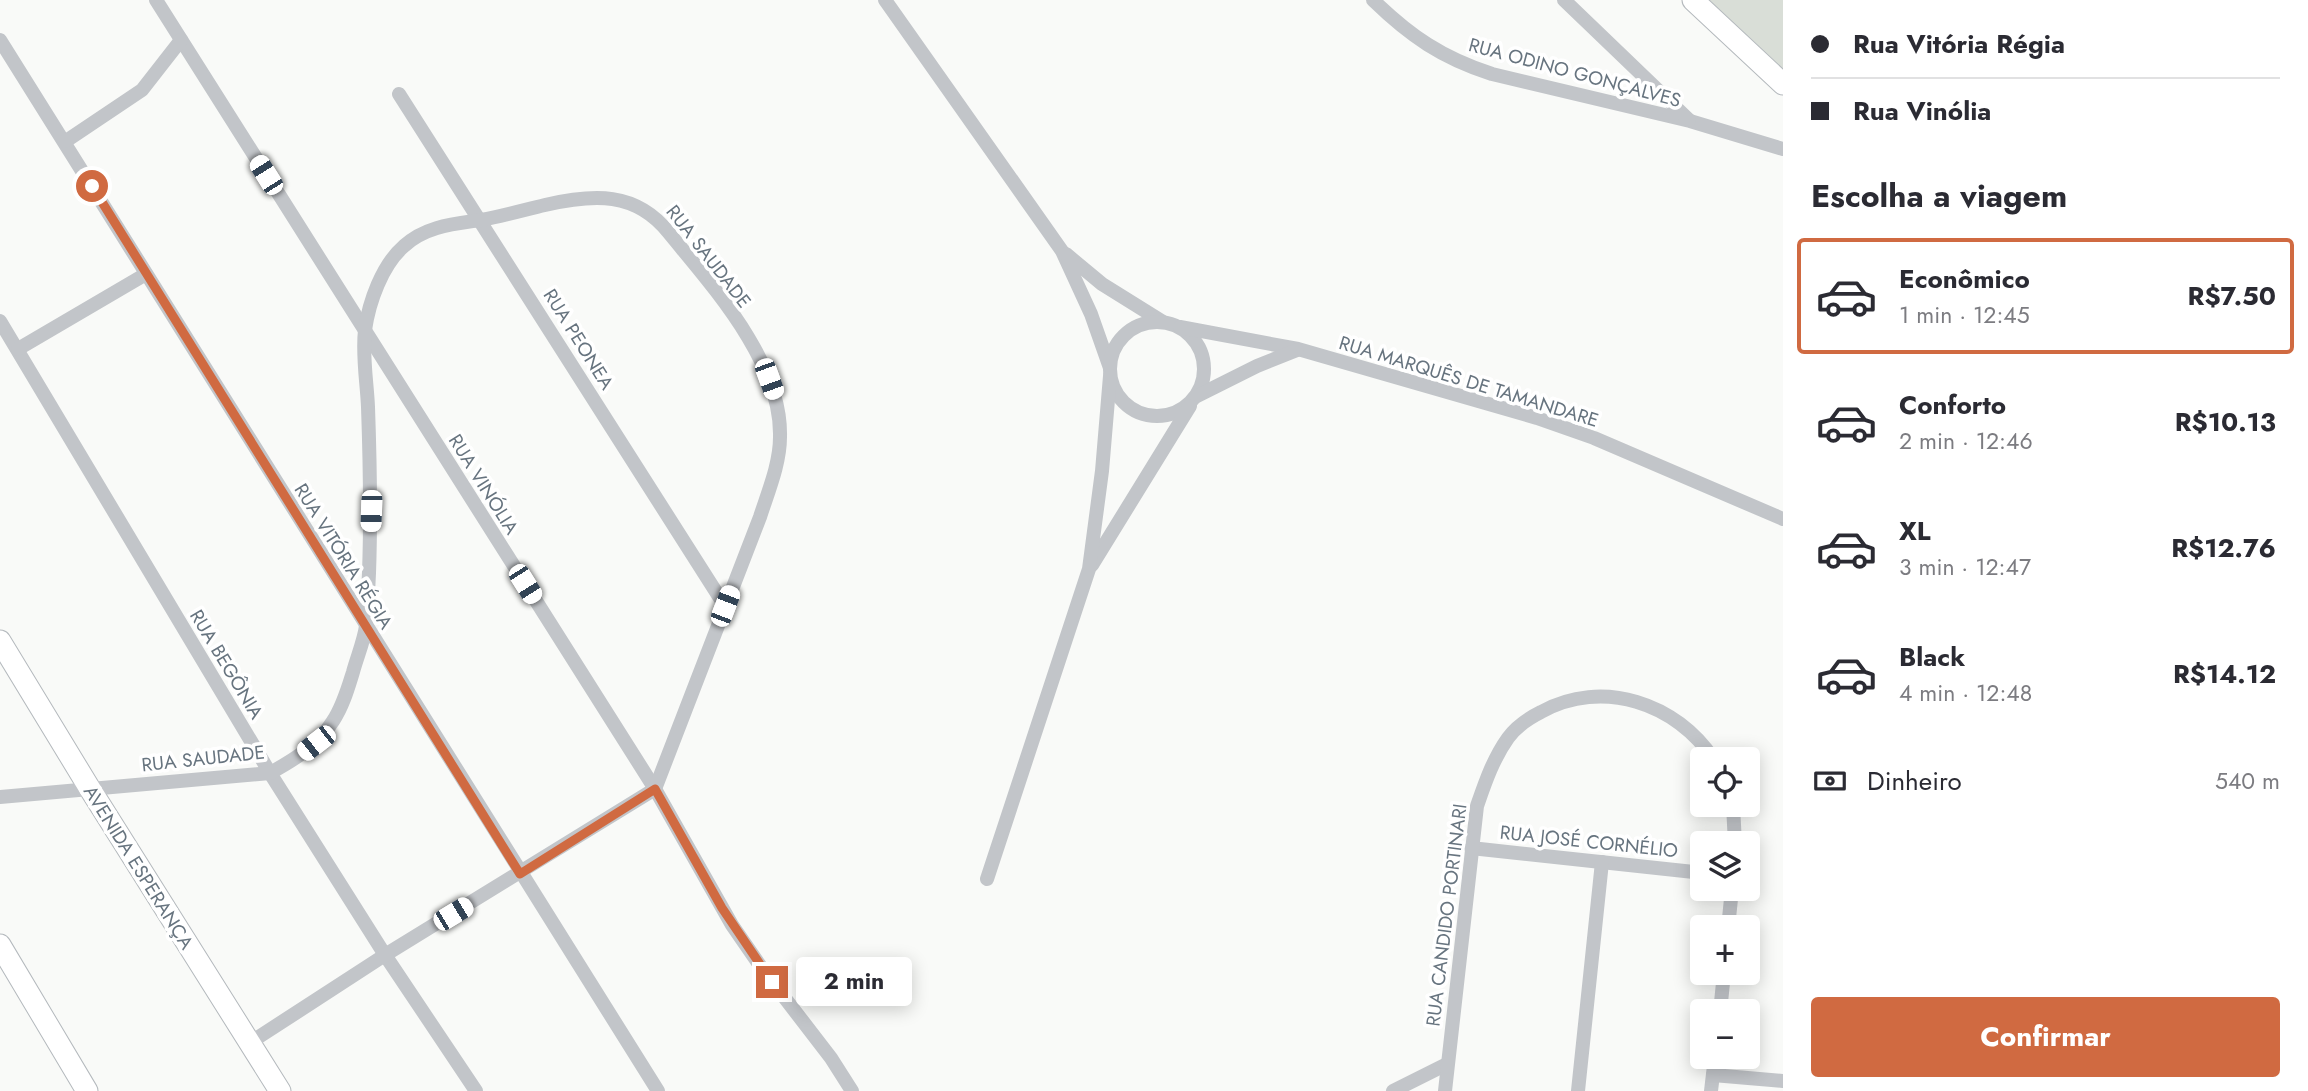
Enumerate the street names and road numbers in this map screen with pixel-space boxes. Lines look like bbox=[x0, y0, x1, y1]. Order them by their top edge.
street label: RUA ODINO GONÇALVES bbox=[1466, 31, 1684, 114]
street label: RUA SAUDADE bbox=[660, 199, 757, 313]
street label: RUA PEONEA bbox=[537, 284, 621, 395]
street label: RUA MARQUÊS DE TAMANDARE bbox=[1336, 329, 1602, 434]
street label: RUA VINÓLIA bbox=[442, 429, 525, 540]
street label: RUA VITÓRIA RÉGIA bbox=[288, 478, 400, 635]
street label: RUA BEGÔNIA bbox=[183, 604, 270, 725]
street label: RUA SAUDADE bbox=[140, 739, 266, 778]
street label: AVENIDA ESPERANÇA bbox=[77, 780, 200, 955]
street label: RUA CANDIDO PORTINARI bbox=[1419, 802, 1474, 1028]
street label: RUA JOSÉ CORNÉLIO bbox=[1499, 819, 1679, 864]

